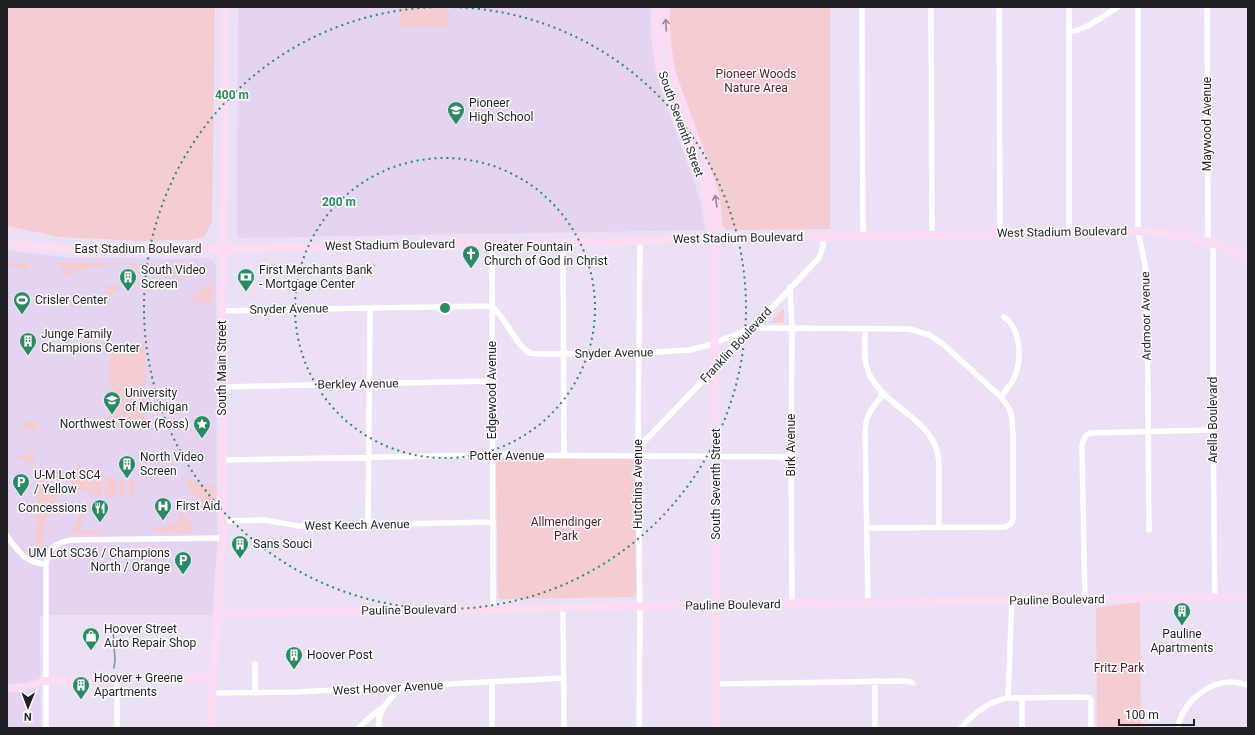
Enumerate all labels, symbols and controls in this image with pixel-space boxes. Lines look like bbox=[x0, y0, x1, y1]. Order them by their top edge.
one-way arrow bbox=[662, 19, 670, 32]
park label: Pioneer Woods Nature Area bbox=[716, 67, 796, 95]
street label: South Seventh Street bbox=[655, 69, 707, 179]
street label: Maywood Avenue bbox=[1200, 77, 1214, 171]
text: 400 m bbox=[215, 88, 249, 102]
place label: Pioneer High School bbox=[469, 96, 533, 124]
school or university icon: Pioneer High School bbox=[446, 100, 466, 125]
text: 200 m bbox=[322, 195, 356, 209]
one-way arrow bbox=[712, 195, 720, 208]
street label: West Stadium Boulevard bbox=[997, 224, 1127, 240]
street label: West Stadium Boulevard bbox=[673, 230, 803, 246]
street label: West Stadium Boulevard bbox=[325, 237, 455, 253]
place label: Greater Fountain Church of God in Christ bbox=[484, 240, 608, 268]
street label: East Stadium Boulevard bbox=[75, 242, 201, 256]
church icon: Greater Fountain Church of God in Christ bbox=[461, 244, 481, 269]
place label: South Video Screen bbox=[141, 263, 206, 291]
place label: First Merchants Bank - Mortgage Center bbox=[259, 263, 373, 291]
building icon: South Video Screen bbox=[118, 267, 138, 292]
bank icon: First Merchants Bank - Mortgage Center bbox=[236, 267, 256, 292]
street label: Ardmoor Avenue bbox=[1138, 271, 1154, 361]
sports icon: Crisler Center bbox=[12, 290, 32, 315]
place label: Crisler Center bbox=[35, 293, 107, 307]
street label: Snyder Avenue bbox=[249, 301, 329, 317]
centre of rings bbox=[438, 301, 452, 315]
street label: Franklin Boulevard bbox=[697, 304, 775, 386]
street label: South Main Street bbox=[215, 320, 229, 416]
place label: Junge Family Champions Center bbox=[41, 327, 140, 355]
building icon: Junge Family Champions Center bbox=[18, 331, 38, 356]
street label: Edgewood Avenue bbox=[485, 341, 499, 439]
street label: Snyder Avenue bbox=[574, 345, 654, 361]
street label: Berkley Avenue bbox=[317, 376, 399, 392]
street label: Arella Boulevard bbox=[1206, 377, 1220, 463]
place label: University of Michigan bbox=[125, 386, 188, 414]
school or university icon: University of Michigan bbox=[102, 390, 122, 415]
place icon: Northwest Tower (Ross) bbox=[192, 414, 212, 439]
street label: Birk Avenue bbox=[784, 414, 798, 476]
place label: Northwest Tower (Ross) bbox=[60, 417, 189, 431]
street label: South Seventh Street bbox=[709, 428, 723, 540]
street label: Hutchins Avenue bbox=[631, 439, 645, 529]
street label: Potter Avenue bbox=[470, 449, 544, 463]
place label: North Video Screen bbox=[140, 450, 204, 478]
building icon: North Video Screen bbox=[117, 454, 137, 479]
place label: U-M Lot SC4 / Yellow bbox=[34, 468, 101, 496]
parking icon: U-M Lot SC4 / Yellow bbox=[11, 472, 31, 497]
hospital icon: First Aid bbox=[153, 496, 173, 521]
restaurant icon: Concessions bbox=[90, 498, 110, 523]
place label: First Aid bbox=[176, 499, 220, 513]
place label: Concessions bbox=[18, 501, 87, 515]
park label: Allmendinger Park bbox=[531, 515, 601, 543]
street label: West Keech Avenue bbox=[304, 517, 410, 533]
building icon: Sans Souci bbox=[230, 534, 250, 559]
place label: Sans Souci bbox=[253, 537, 312, 551]
place label: UM Lot SC36 / Champions North / Orange bbox=[28, 546, 170, 574]
parking icon: UM Lot SC36 / Champions North / Orange bbox=[173, 550, 193, 575]
street label: Pauline Boulevard bbox=[1009, 592, 1105, 608]
street label: Pauline Boulevard bbox=[685, 597, 781, 613]
building icon: Pauline Apartments bbox=[1172, 601, 1192, 626]
street label: Pauline Boulevard bbox=[361, 602, 457, 618]
place label: Hoover Street Auto Repair Shop bbox=[104, 622, 197, 650]
shop icon: Hoover Street Auto Repair Shop bbox=[81, 626, 101, 651]
place label: Pauline Apartments bbox=[1150, 627, 1214, 655]
building icon: Hoover Post bbox=[284, 645, 304, 670]
place label: Hoover Post bbox=[307, 648, 373, 662]
park label: Fritz Park bbox=[1094, 661, 1145, 675]
place label: Hoover + Greene Apartments bbox=[94, 671, 183, 699]
building icon: Hoover + Greene Apartments bbox=[71, 675, 91, 700]
street label: West Hoover Avenue bbox=[332, 678, 444, 698]
north arrow bbox=[8, 687, 48, 727]
scale bar bbox=[1119, 701, 1194, 727]
text: 100 m bbox=[1125, 708, 1159, 722]
text: N bbox=[24, 710, 32, 723]

